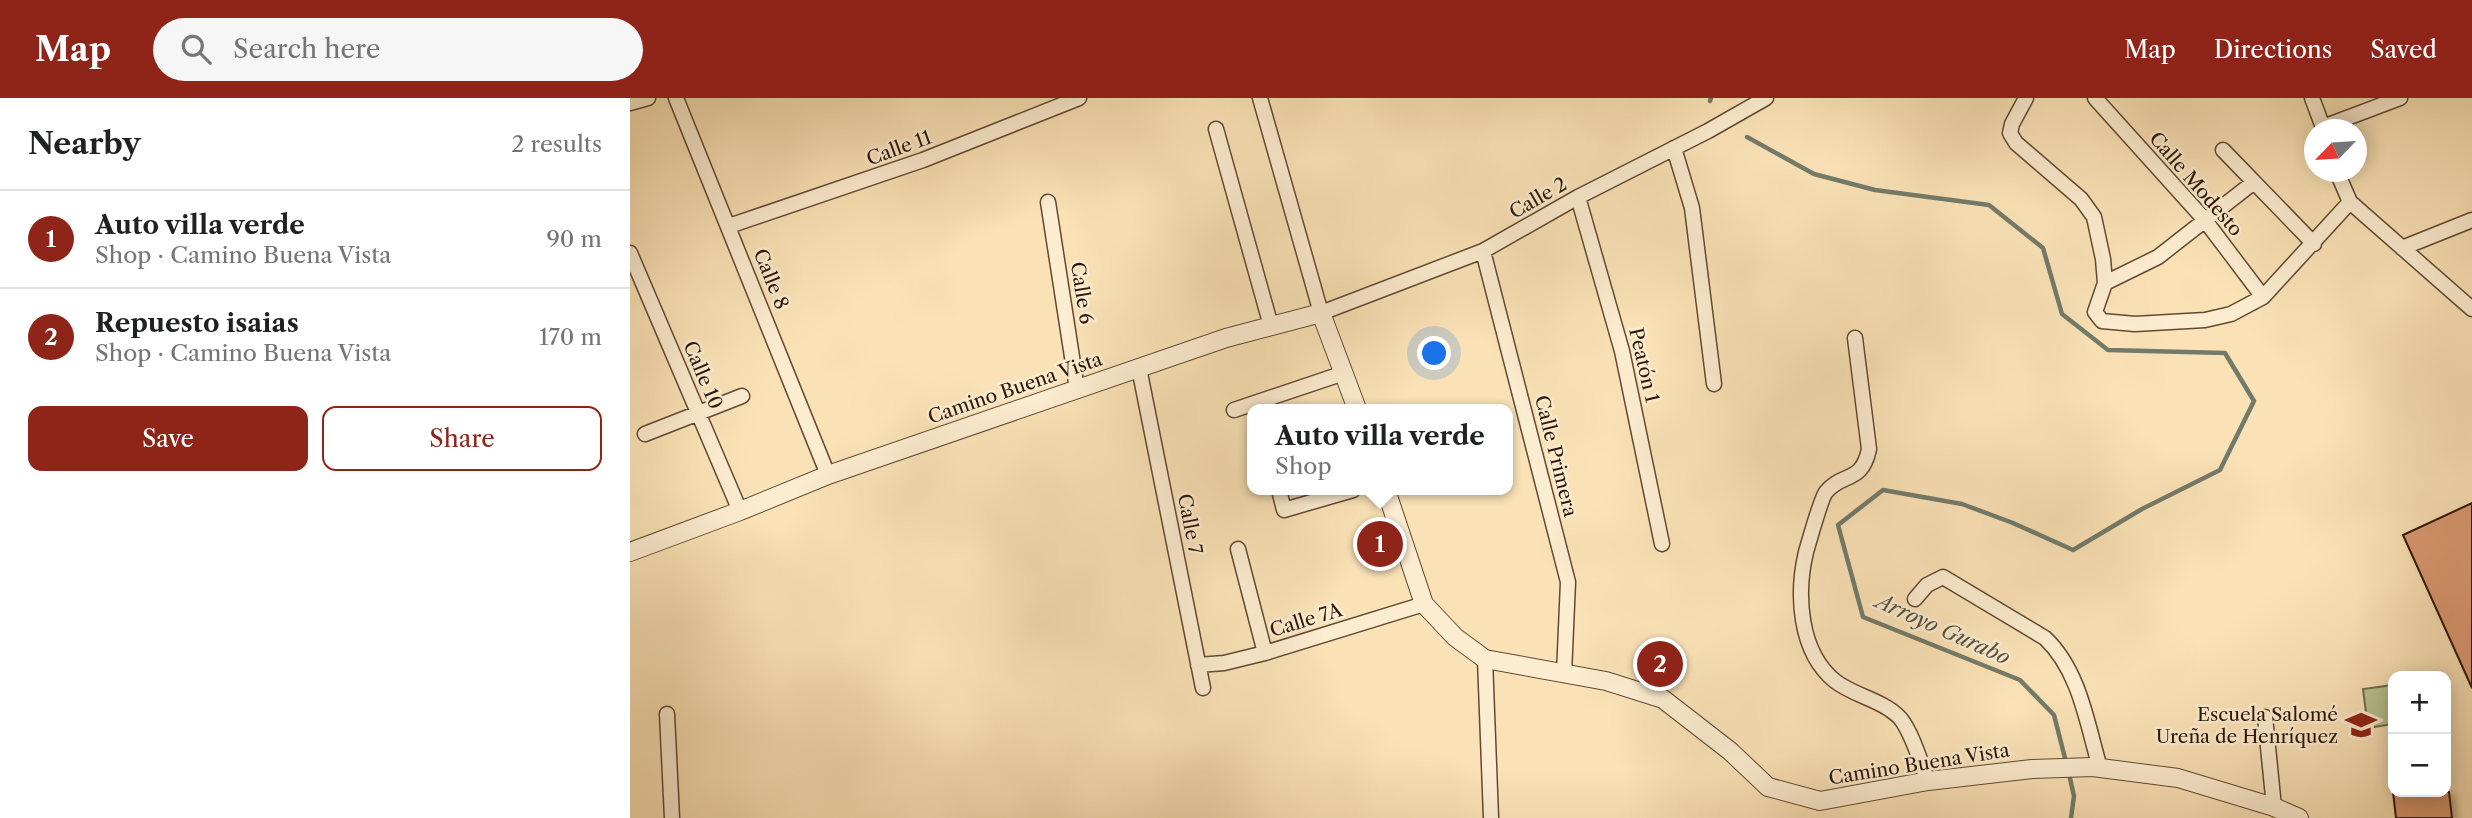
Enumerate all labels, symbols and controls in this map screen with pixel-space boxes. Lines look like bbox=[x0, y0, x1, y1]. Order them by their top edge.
search box bbox=[153, 18, 643, 81]
text: Map bbox=[35, 29, 111, 70]
icon: search bbox=[177, 30, 215, 68]
text: Search here bbox=[233, 33, 380, 65]
text: Map bbox=[2124, 35, 2176, 64]
text: Directions bbox=[2214, 35, 2332, 64]
text: Saved bbox=[2370, 35, 2437, 64]
north arrow bbox=[2304, 119, 2367, 182]
text: Nearby bbox=[28, 125, 141, 162]
street label: Calle 11 bbox=[863, 126, 935, 170]
street label: Calle Modesto bbox=[2144, 127, 2248, 241]
text: 2 results bbox=[511, 130, 602, 158]
street label: Calle 2 bbox=[1505, 172, 1571, 224]
text: Auto villa verde bbox=[95, 209, 305, 241]
text: 1 bbox=[46, 225, 56, 253]
text: 90 m bbox=[546, 225, 602, 253]
text: Shop · Camino Buena Vista bbox=[95, 241, 391, 269]
street label: Calle 8 bbox=[749, 246, 793, 312]
street label: Calle 6 bbox=[1066, 260, 1098, 326]
text: Repuesto isaias bbox=[95, 307, 299, 339]
text: 2 bbox=[44, 323, 58, 351]
text: 170 m bbox=[539, 323, 602, 351]
street label: Peatón 1 bbox=[1624, 325, 1664, 405]
your location bbox=[1417, 336, 1451, 370]
street label: Calle 10 bbox=[678, 338, 728, 412]
text: Shop · Camino Buena Vista bbox=[95, 339, 391, 367]
street label: Camino Buena Vista bbox=[925, 347, 1105, 429]
street label: Calle Primera bbox=[1530, 393, 1582, 519]
popup bbox=[1247, 404, 1513, 495]
button: Save bbox=[28, 406, 308, 471]
button: Share bbox=[322, 406, 602, 471]
text: Auto villa verde bbox=[1275, 420, 1485, 452]
text: Shop bbox=[1275, 452, 1332, 480]
street label: Calle 7 bbox=[1173, 492, 1207, 557]
pin: 1 bbox=[1357, 518, 1403, 570]
water label: Arroyo Gurabo bbox=[1869, 587, 2014, 670]
street label: Calle 7A bbox=[1267, 598, 1346, 642]
pin: 2 bbox=[1637, 638, 1683, 690]
map controls bbox=[2388, 671, 2451, 797]
button: + bbox=[2388, 671, 2451, 734]
place label: Escuela Salomé Ureña de Henríquez bbox=[2156, 703, 2338, 748]
school or university icon: Escuela Salomé Ureña de Henríquez bbox=[2344, 708, 2378, 742]
button: − bbox=[2388, 734, 2451, 797]
street label: Camino Buena Vista bbox=[1827, 738, 2011, 790]

